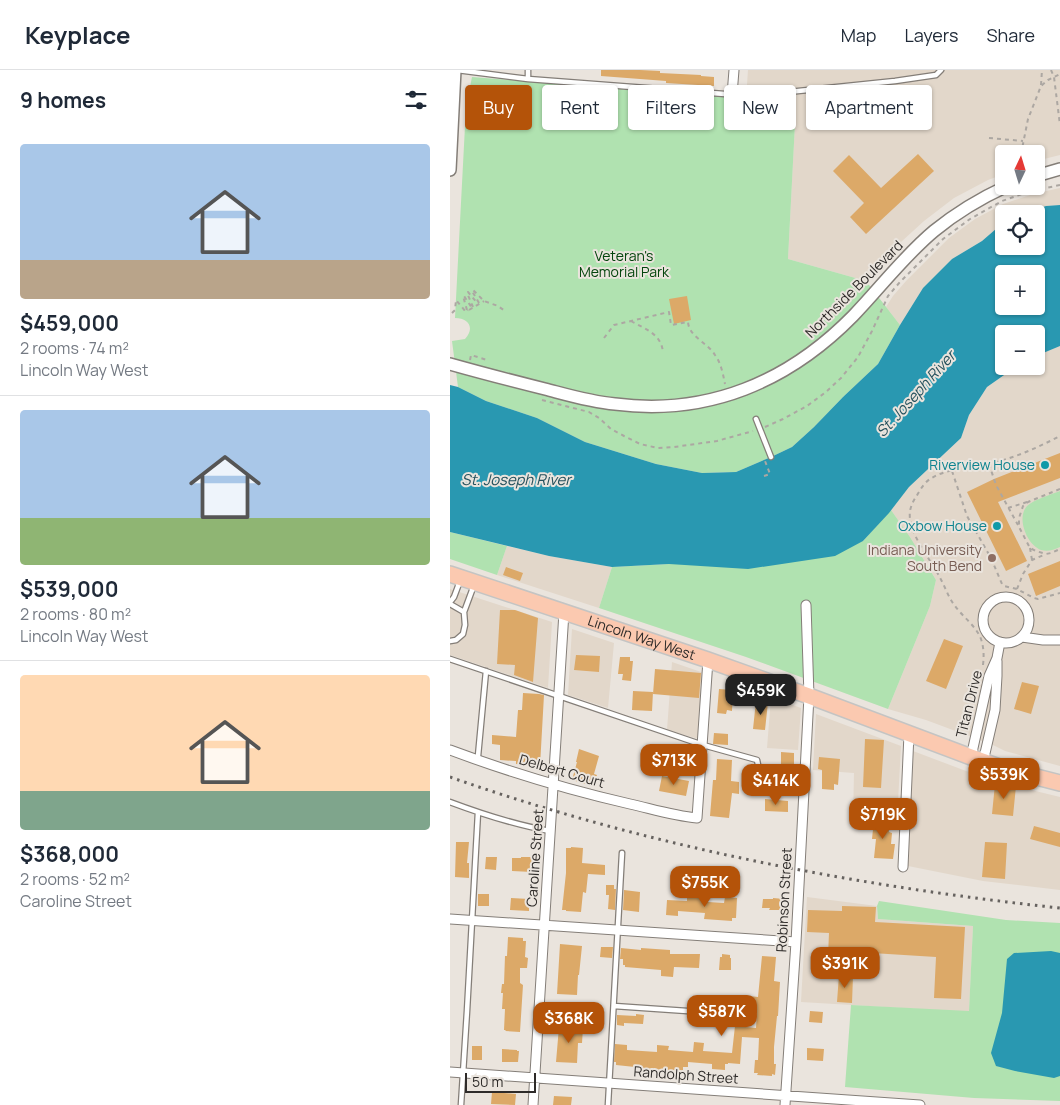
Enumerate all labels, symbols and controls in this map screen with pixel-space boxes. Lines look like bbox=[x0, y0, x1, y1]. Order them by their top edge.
text: Keyplace bbox=[25, 18, 130, 51]
text: Map bbox=[841, 23, 876, 47]
text: Layers bbox=[904, 23, 958, 47]
text: Share bbox=[986, 23, 1035, 47]
chip: Buy bbox=[465, 85, 532, 130]
chip: Rent bbox=[542, 85, 618, 130]
chip: Filters bbox=[628, 85, 714, 130]
chip: New bbox=[724, 85, 796, 130]
chip: Apartment bbox=[806, 85, 932, 130]
text: 9 homes bbox=[20, 86, 106, 114]
icon: filters bbox=[402, 86, 430, 114]
north arrow bbox=[995, 145, 1045, 195]
map controls bbox=[995, 145, 1045, 375]
icon: home bbox=[180, 177, 270, 267]
button: locate bbox=[995, 205, 1045, 255]
street label: Northside Boulevard bbox=[801, 236, 907, 342]
park label: Veteran's Memorial Park bbox=[579, 246, 670, 281]
button: + bbox=[995, 265, 1045, 315]
text: $459,000 bbox=[20, 309, 119, 337]
button: − bbox=[995, 325, 1045, 375]
text: 2 rooms · 74 m² bbox=[20, 337, 129, 359]
water label: St. Joseph River bbox=[871, 344, 962, 441]
text: Lincoln Way West bbox=[20, 359, 148, 381]
icon: home bbox=[180, 442, 270, 532]
place label: Riverview House bbox=[929, 455, 1035, 474]
marker: Riverview House bbox=[1039, 459, 1051, 471]
water label: St. Joseph River bbox=[461, 469, 573, 490]
place label: Oxbow House bbox=[898, 516, 987, 535]
marker: Oxbow House bbox=[991, 520, 1003, 532]
place label: Indiana University South Bend bbox=[868, 540, 983, 575]
marker: Indiana University South Bend bbox=[986, 552, 998, 564]
text: $539,000 bbox=[20, 575, 118, 603]
text: 2 rooms · 80 m² bbox=[20, 603, 131, 625]
street label: Lincoln Way West bbox=[585, 611, 698, 664]
text: Lincoln Way West bbox=[20, 625, 148, 647]
street label: Titan Drive bbox=[951, 668, 986, 740]
pin: $459K bbox=[726, 674, 796, 716]
text: $459K bbox=[736, 679, 786, 701]
icon: home bbox=[180, 707, 270, 797]
pin: $713K bbox=[639, 744, 709, 786]
street label: Delbert Court bbox=[517, 749, 607, 792]
text: $713K bbox=[651, 749, 697, 771]
pin: $539K bbox=[969, 758, 1039, 800]
text: $539K bbox=[979, 763, 1029, 785]
pin: $414K bbox=[741, 764, 811, 806]
text: $414K bbox=[753, 769, 799, 791]
pin: $719K bbox=[848, 798, 918, 840]
text: $719K bbox=[860, 803, 906, 825]
street label: Caroline Street bbox=[522, 808, 547, 907]
text: $368,000 bbox=[20, 840, 119, 868]
street label: Robinson Street bbox=[771, 847, 796, 953]
pin: $755K bbox=[670, 866, 740, 908]
text: 2 rooms · 52 m² bbox=[20, 868, 130, 890]
text: $755K bbox=[681, 871, 729, 893]
text: Caroline Street bbox=[20, 890, 132, 912]
pin: $391K bbox=[810, 946, 880, 989]
text: $391K bbox=[822, 952, 868, 974]
pin: $587K bbox=[687, 994, 757, 1037]
text: $587K bbox=[698, 1000, 746, 1022]
pin: $368K bbox=[534, 1002, 604, 1044]
text: $368K bbox=[544, 1007, 594, 1029]
street label: Randolph Street bbox=[633, 1061, 740, 1088]
scale bar bbox=[465, 1070, 536, 1093]
text: 50 m bbox=[472, 1072, 503, 1091]

